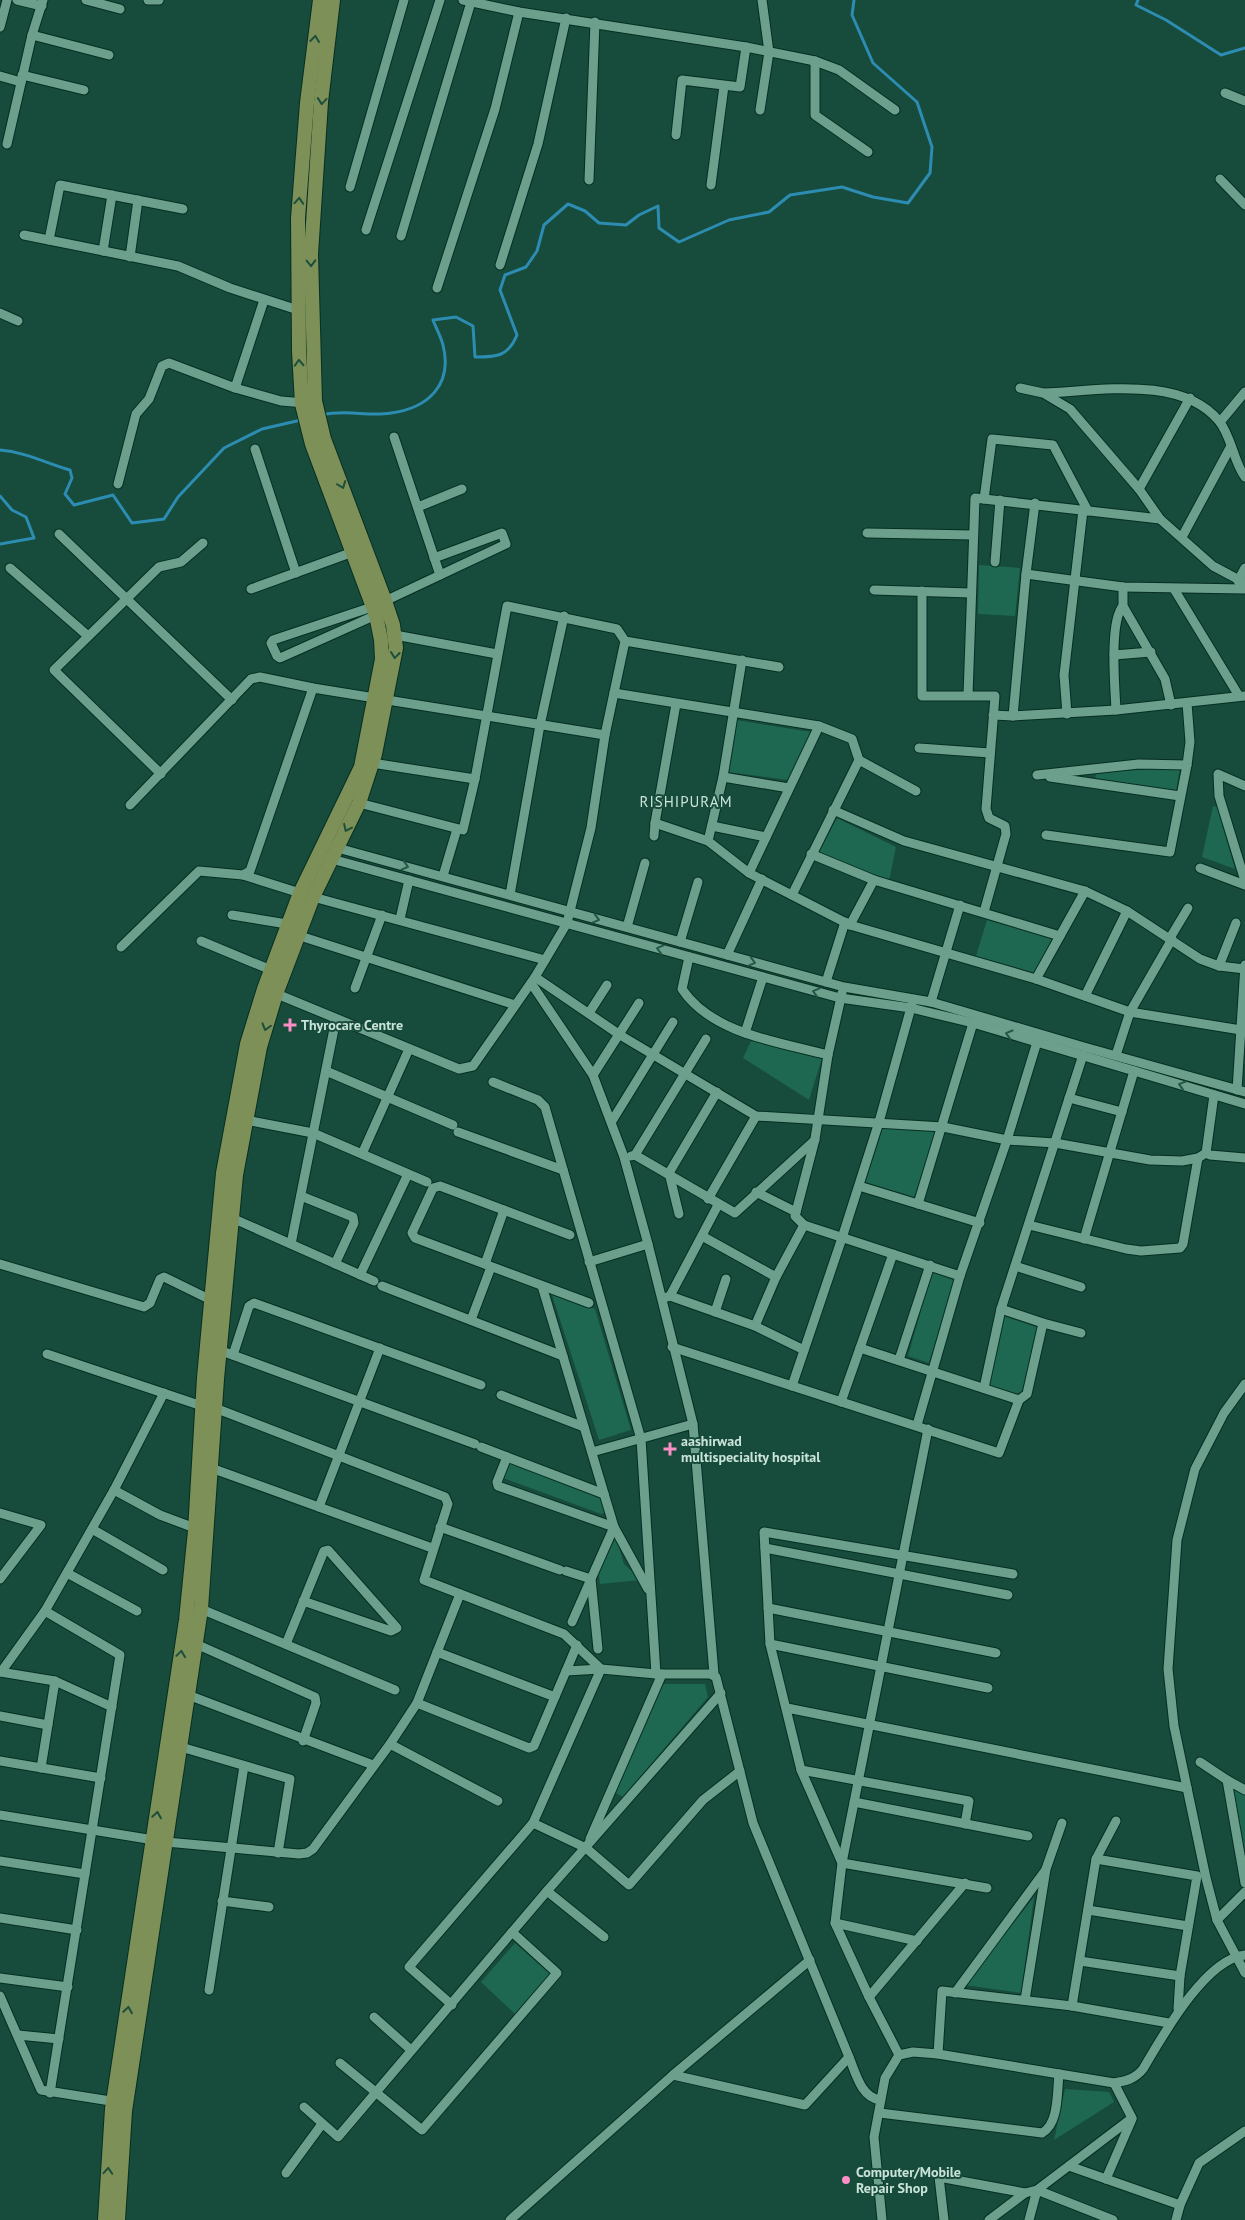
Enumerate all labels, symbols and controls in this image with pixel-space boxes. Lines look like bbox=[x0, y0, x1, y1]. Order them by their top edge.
one-way arrow bbox=[309, 35, 320, 43]
one-way arrow bbox=[317, 97, 328, 105]
one-way arrow bbox=[293, 197, 304, 205]
one-way arrow bbox=[306, 259, 316, 267]
one-way arrow bbox=[294, 359, 305, 367]
one-way arrow bbox=[335, 480, 346, 489]
one-way arrow bbox=[390, 652, 401, 660]
district label: RISHIPURAM bbox=[639, 792, 733, 811]
one-way arrow bbox=[343, 823, 353, 832]
one-way arrow bbox=[401, 861, 409, 871]
one-way arrow bbox=[591, 913, 599, 923]
one-way arrow bbox=[656, 944, 664, 954]
one-way arrow bbox=[748, 956, 756, 966]
one-way arrow bbox=[813, 987, 821, 997]
place label: Thyrocare Centre bbox=[301, 1016, 403, 1034]
marker: Thyrocare Centre bbox=[283, 1018, 297, 1032]
one-way arrow bbox=[261, 1022, 271, 1030]
one-way arrow bbox=[1005, 1029, 1014, 1039]
one-way arrow bbox=[1178, 1080, 1186, 1090]
place label: aashirwad multispeciality hospital bbox=[681, 1432, 821, 1466]
marker: aashirwad multispeciality hospital bbox=[663, 1442, 677, 1456]
one-way arrow bbox=[175, 1650, 186, 1658]
one-way arrow bbox=[152, 1811, 162, 1819]
one-way arrow bbox=[122, 2006, 133, 2014]
place label: Computer/Mobile Repair Shop bbox=[856, 2163, 961, 2197]
one-way arrow bbox=[103, 2167, 114, 2175]
marker: Computer/Mobile Repair Shop bbox=[840, 2174, 852, 2186]

